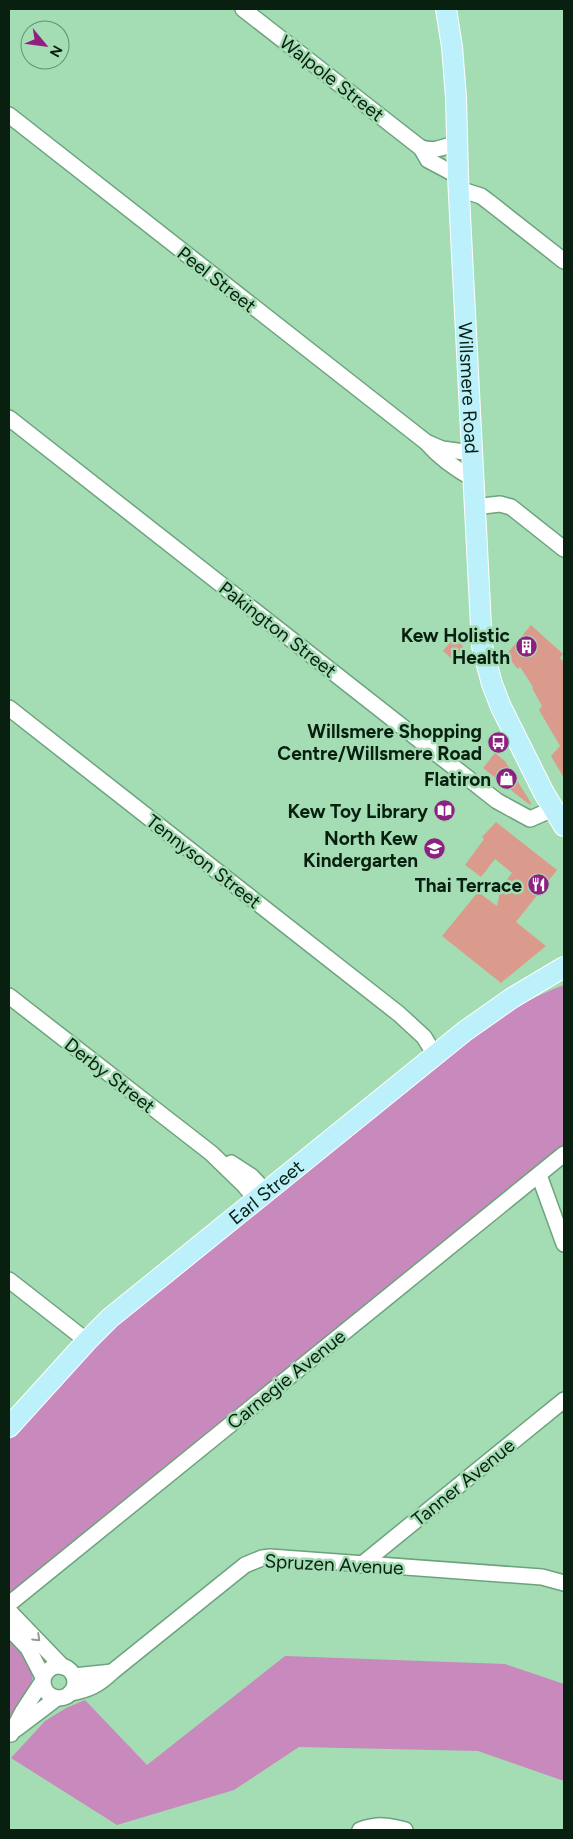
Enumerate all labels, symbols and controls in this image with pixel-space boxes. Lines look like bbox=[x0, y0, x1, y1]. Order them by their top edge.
north arrow bbox=[20, 20, 70, 70]
street label: Walpole Street bbox=[275, 31, 388, 126]
text: N bbox=[46, 42, 66, 60]
street label: Peel Street bbox=[173, 242, 261, 317]
street label: Willsmere Road bbox=[453, 322, 483, 454]
street label: Pakington Street bbox=[214, 576, 341, 682]
place label: Kew Holistic Health bbox=[401, 624, 510, 669]
building icon: Kew Holistic Health bbox=[514, 634, 538, 658]
place label: Willsmere Shopping Centre/Willsmere Road bbox=[277, 720, 482, 765]
bus stop icon: Willsmere Shopping Centre/Willsmere Road bbox=[486, 730, 510, 754]
shop icon: Flatiron bbox=[495, 767, 519, 791]
place label: Flatiron bbox=[424, 768, 491, 791]
library icon: Kew Toy Library bbox=[432, 799, 456, 823]
place label: Kew Toy Library bbox=[288, 800, 428, 823]
street label: Tennyson Street bbox=[142, 810, 266, 913]
place label: North Kew Kindergarten bbox=[303, 827, 418, 872]
school or university icon: North Kew Kindergarten bbox=[422, 837, 446, 861]
restaurant icon: Thai Terrace bbox=[526, 873, 550, 897]
place label: Thai Terrace bbox=[415, 874, 522, 897]
street label: Derby Street bbox=[60, 1033, 160, 1118]
street label: Earl Street bbox=[224, 1155, 308, 1229]
street label: Carnegie Avenue bbox=[222, 1325, 350, 1434]
street label: Tanner Avenue bbox=[407, 1434, 519, 1531]
street label: Spruzen Avenue bbox=[264, 1549, 404, 1580]
one-way arrow bbox=[31, 1632, 40, 1641]

